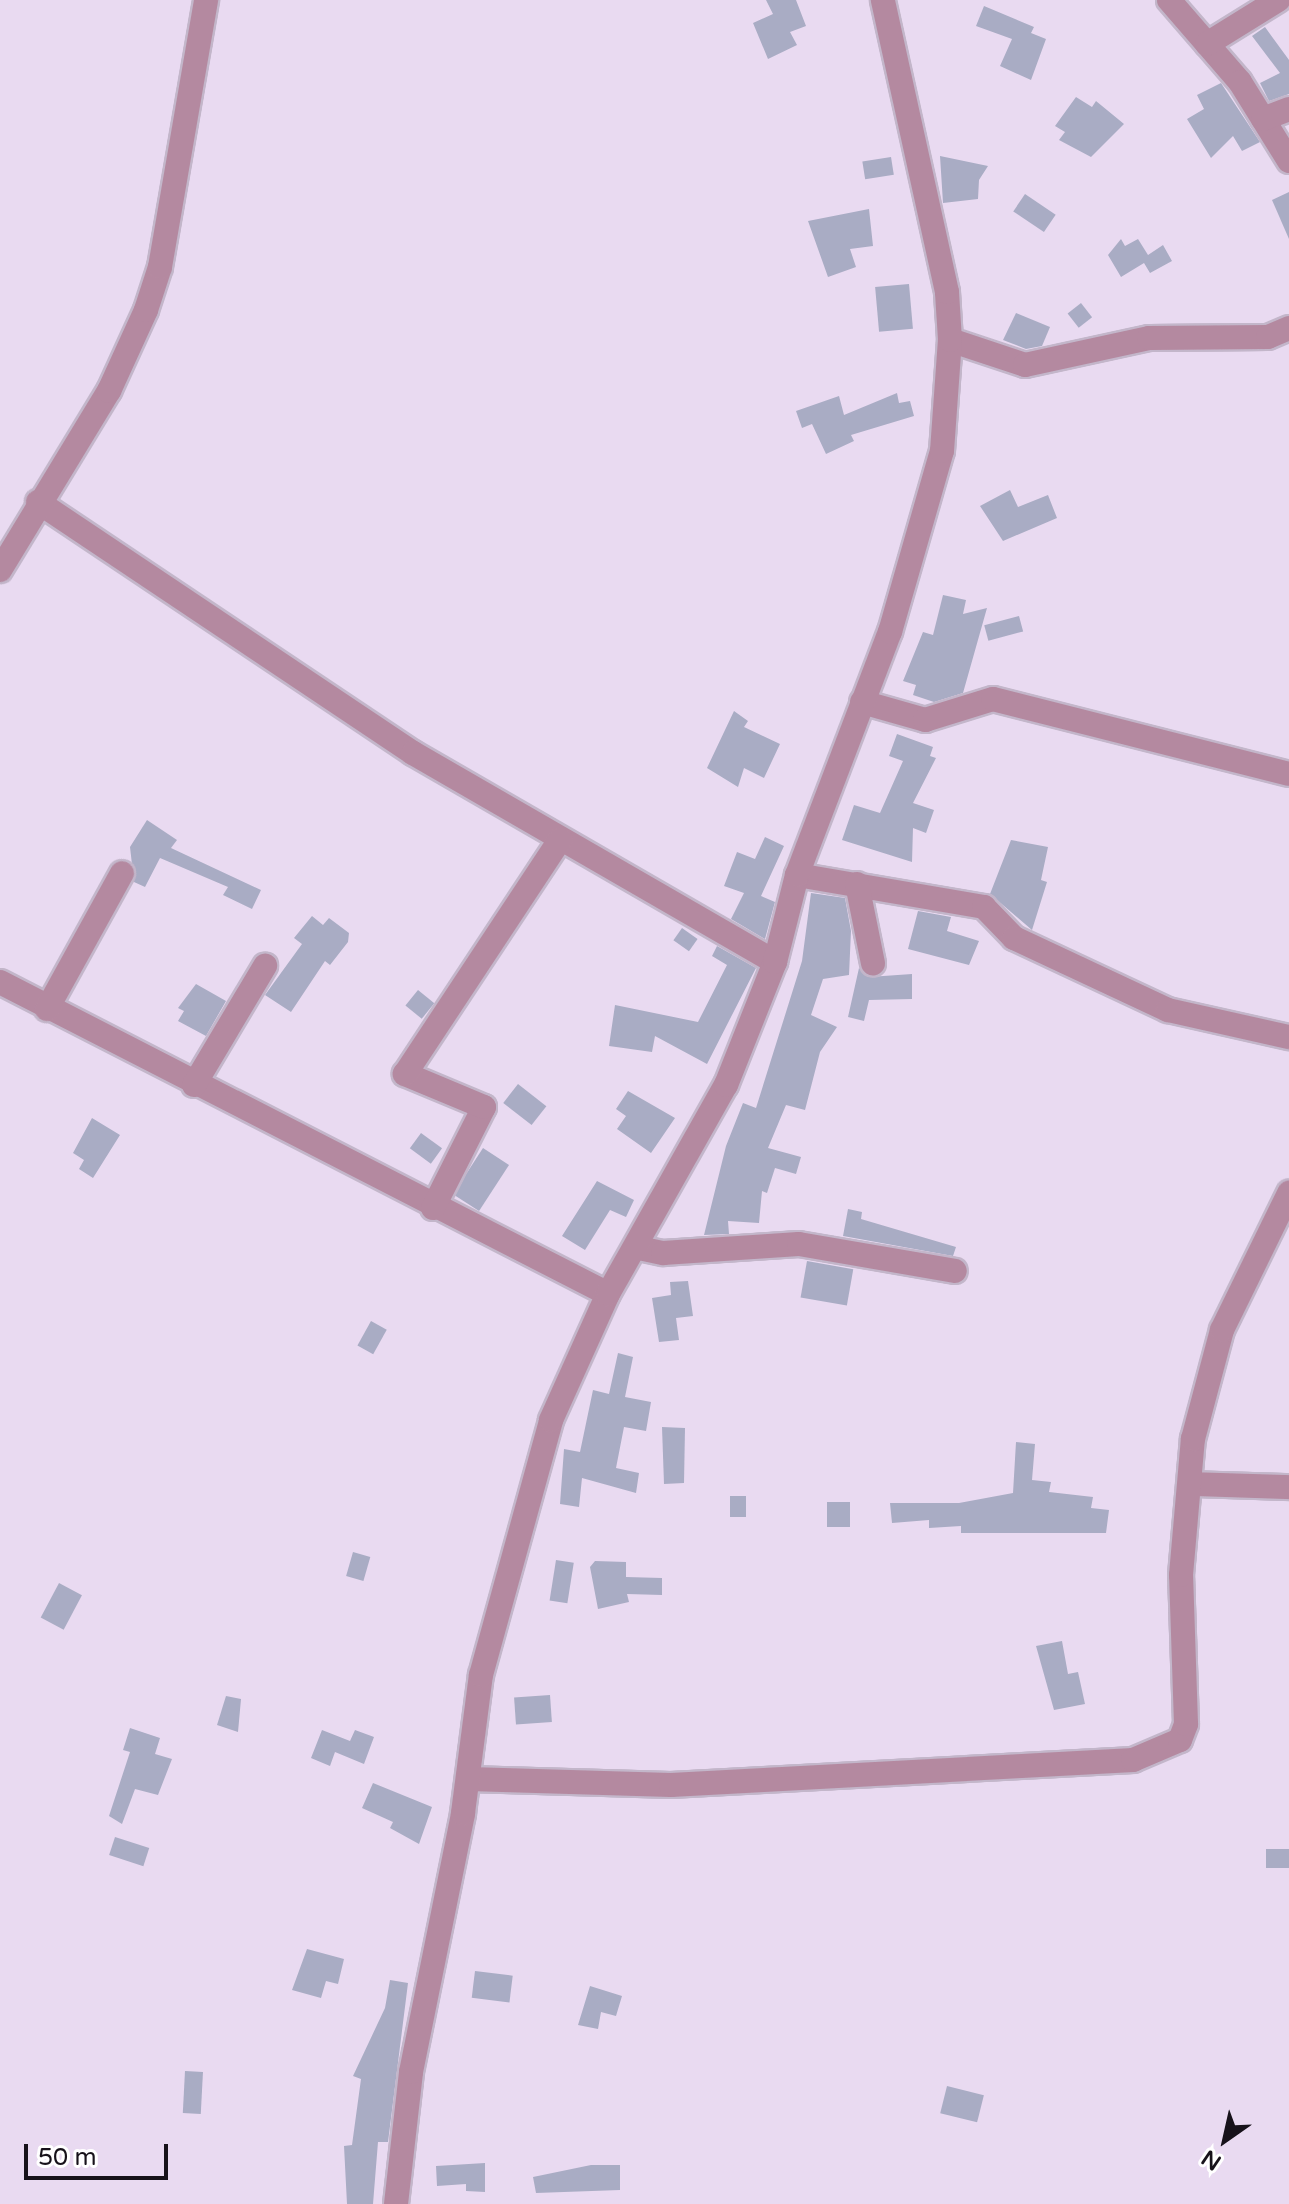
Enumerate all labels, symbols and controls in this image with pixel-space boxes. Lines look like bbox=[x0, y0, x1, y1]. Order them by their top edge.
north arrow bbox=[1185, 2100, 1265, 2180]
scale bar bbox=[28, 2128, 172, 2178]
text: 50 m bbox=[38, 2143, 96, 2172]
text: N bbox=[1197, 2144, 1226, 2176]

